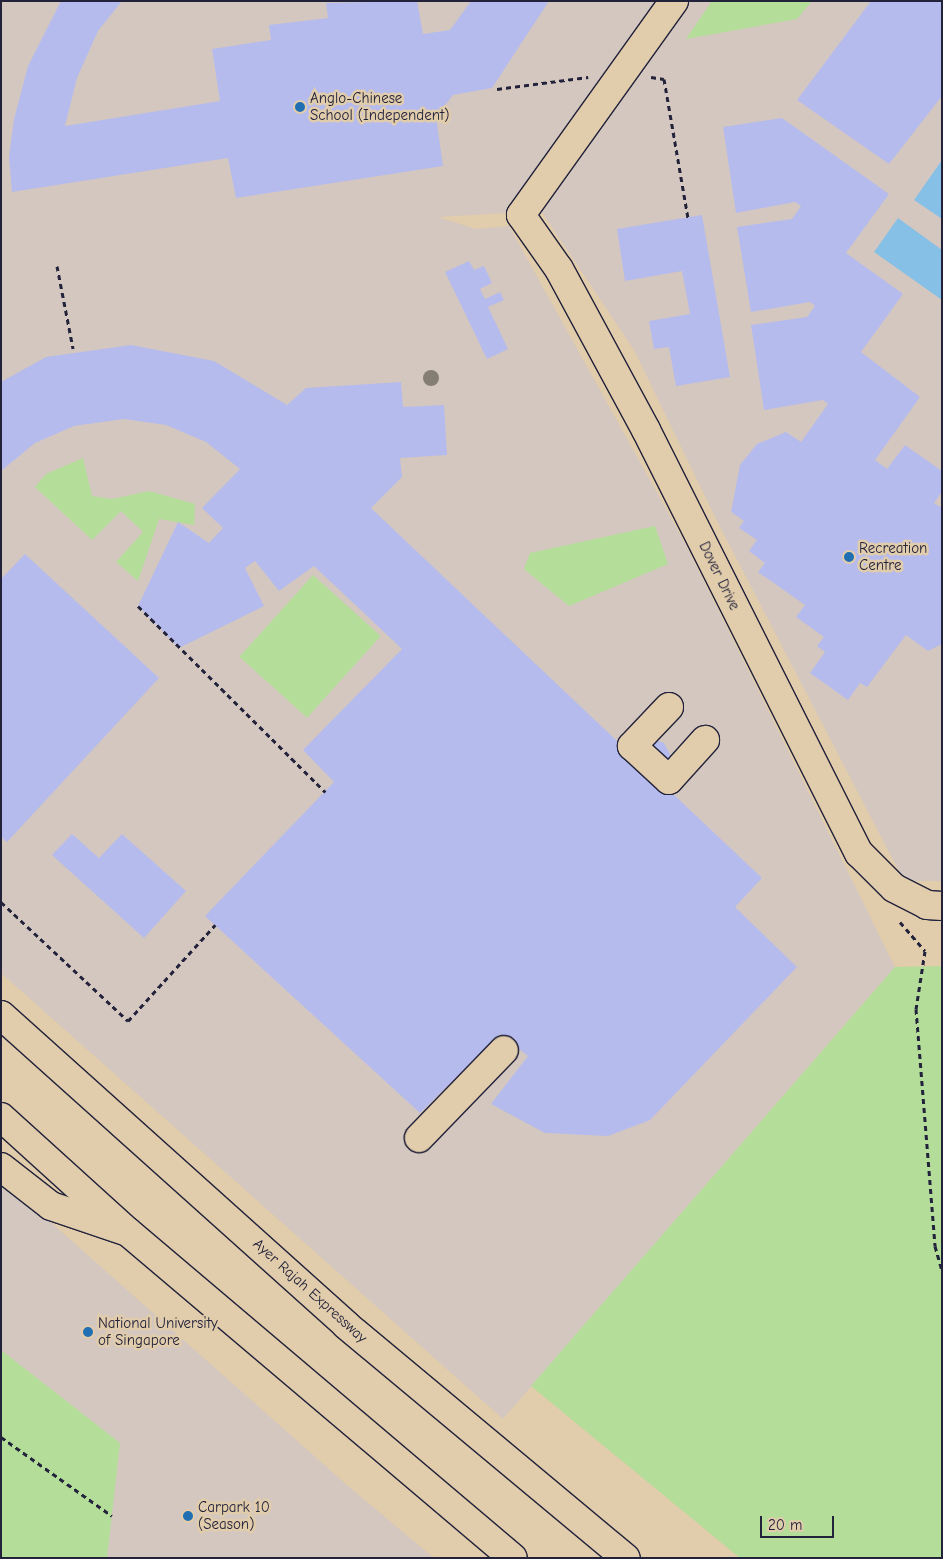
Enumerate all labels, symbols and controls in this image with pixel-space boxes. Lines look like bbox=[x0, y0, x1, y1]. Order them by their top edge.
place label: Anglo-Chinese School (Independent) bbox=[310, 89, 450, 124]
marker: Anglo-Chinese School (Independent) bbox=[294, 101, 306, 113]
street label: Dover Drive bbox=[695, 539, 743, 613]
place label: Recreation Centre bbox=[859, 539, 927, 574]
marker: Recreation Centre bbox=[843, 551, 855, 563]
street label: Ayer Rajah Expressway bbox=[249, 1235, 371, 1347]
place label: National University of Singapore bbox=[98, 1314, 218, 1349]
marker: National University of Singapore bbox=[82, 1326, 94, 1338]
place label: Carpark 10 (Season) bbox=[198, 1498, 270, 1533]
scale bar bbox=[763, 1506, 837, 1538]
marker: Carpark 10 (Season) bbox=[182, 1510, 194, 1522]
text: 20 m bbox=[768, 1516, 802, 1534]

